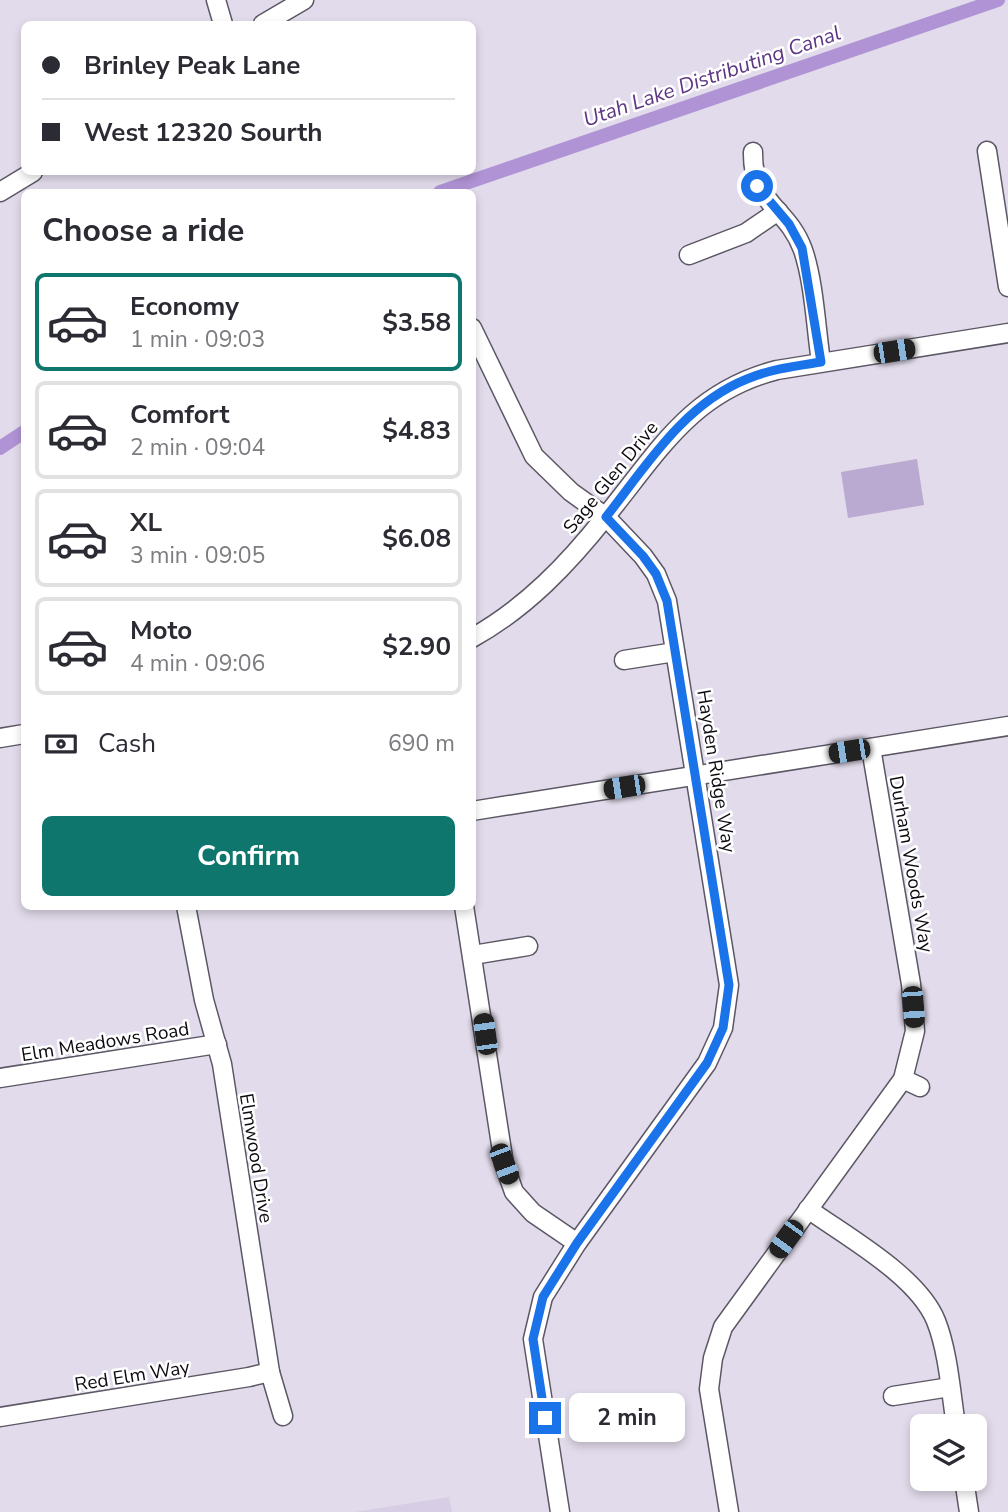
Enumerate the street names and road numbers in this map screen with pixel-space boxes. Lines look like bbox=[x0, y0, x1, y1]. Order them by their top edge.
street label: Sage Glen Drive bbox=[557, 416, 664, 539]
street label: Hayden Ridge Way bbox=[690, 688, 742, 855]
street label: Durham Woods Way bbox=[883, 774, 939, 955]
street label: Elm Meadows Road bbox=[19, 1016, 191, 1068]
street label: Elmwood Drive bbox=[233, 1091, 279, 1225]
street label: Red Elm Way bbox=[73, 1354, 192, 1398]

